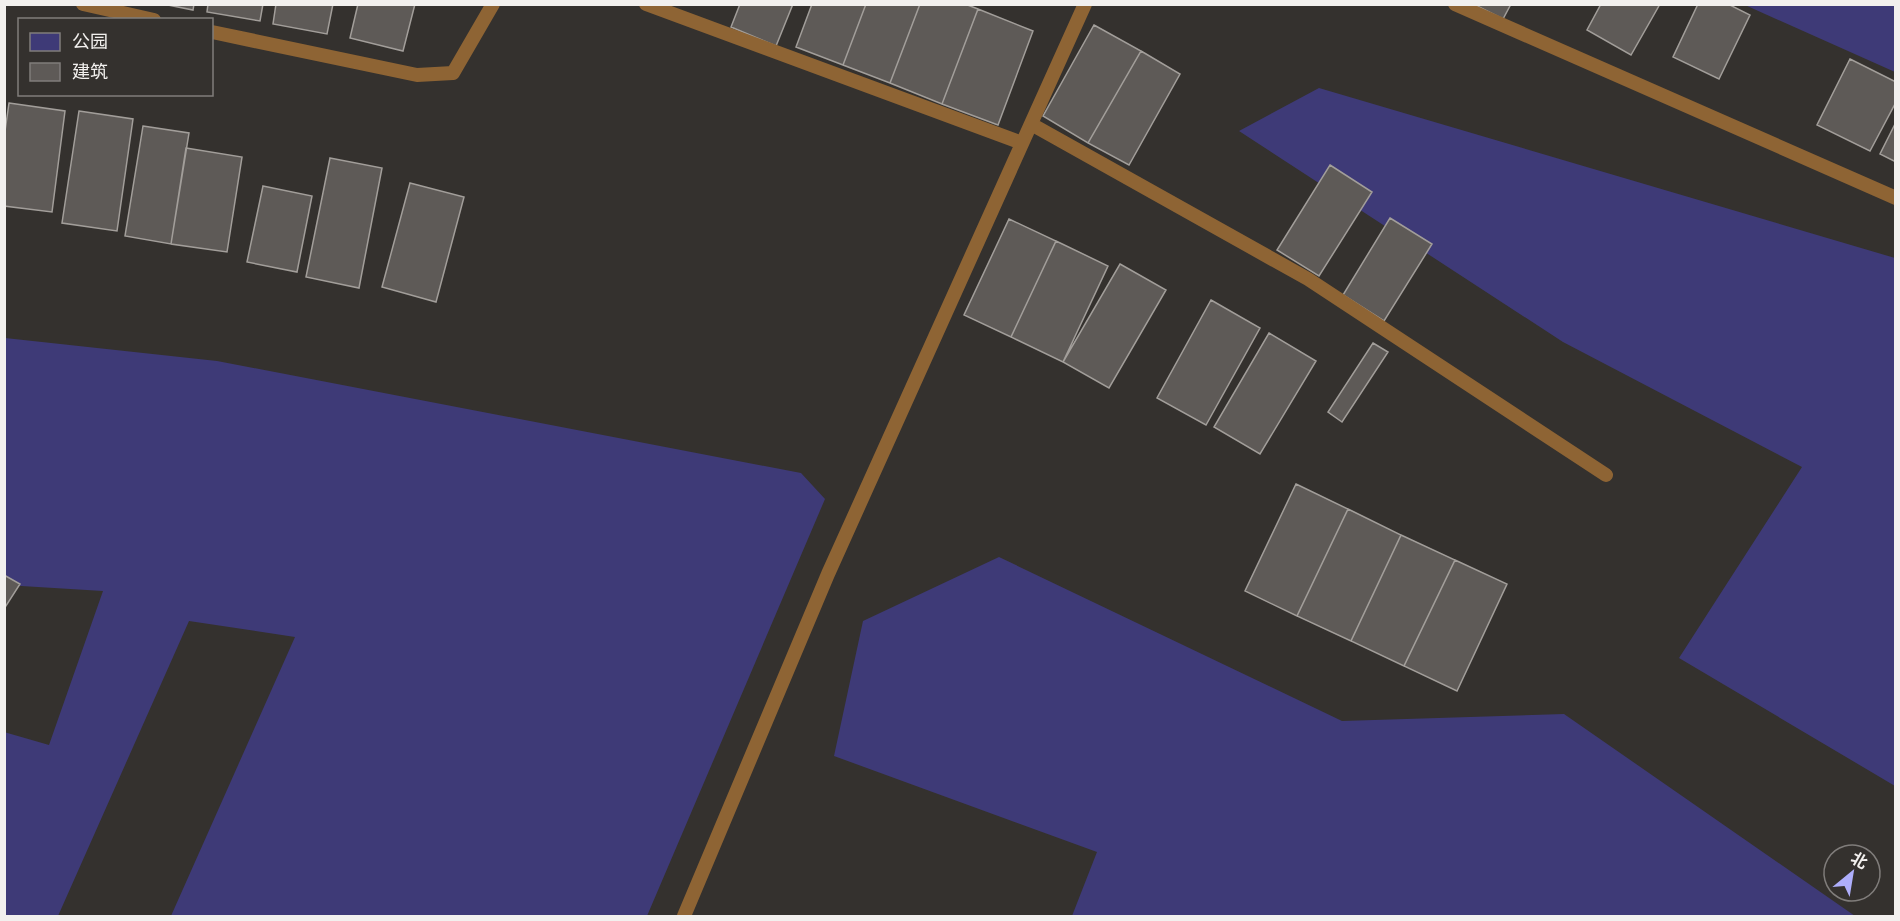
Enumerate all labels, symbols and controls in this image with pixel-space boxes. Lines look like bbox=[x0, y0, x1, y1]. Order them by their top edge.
legend bbox=[18, 18, 213, 96]
text: 公园 bbox=[72, 31, 108, 52]
text: 建筑 bbox=[72, 61, 108, 82]
north arrow bbox=[1822, 843, 1882, 903]
text: 北 bbox=[1848, 848, 1871, 873]

